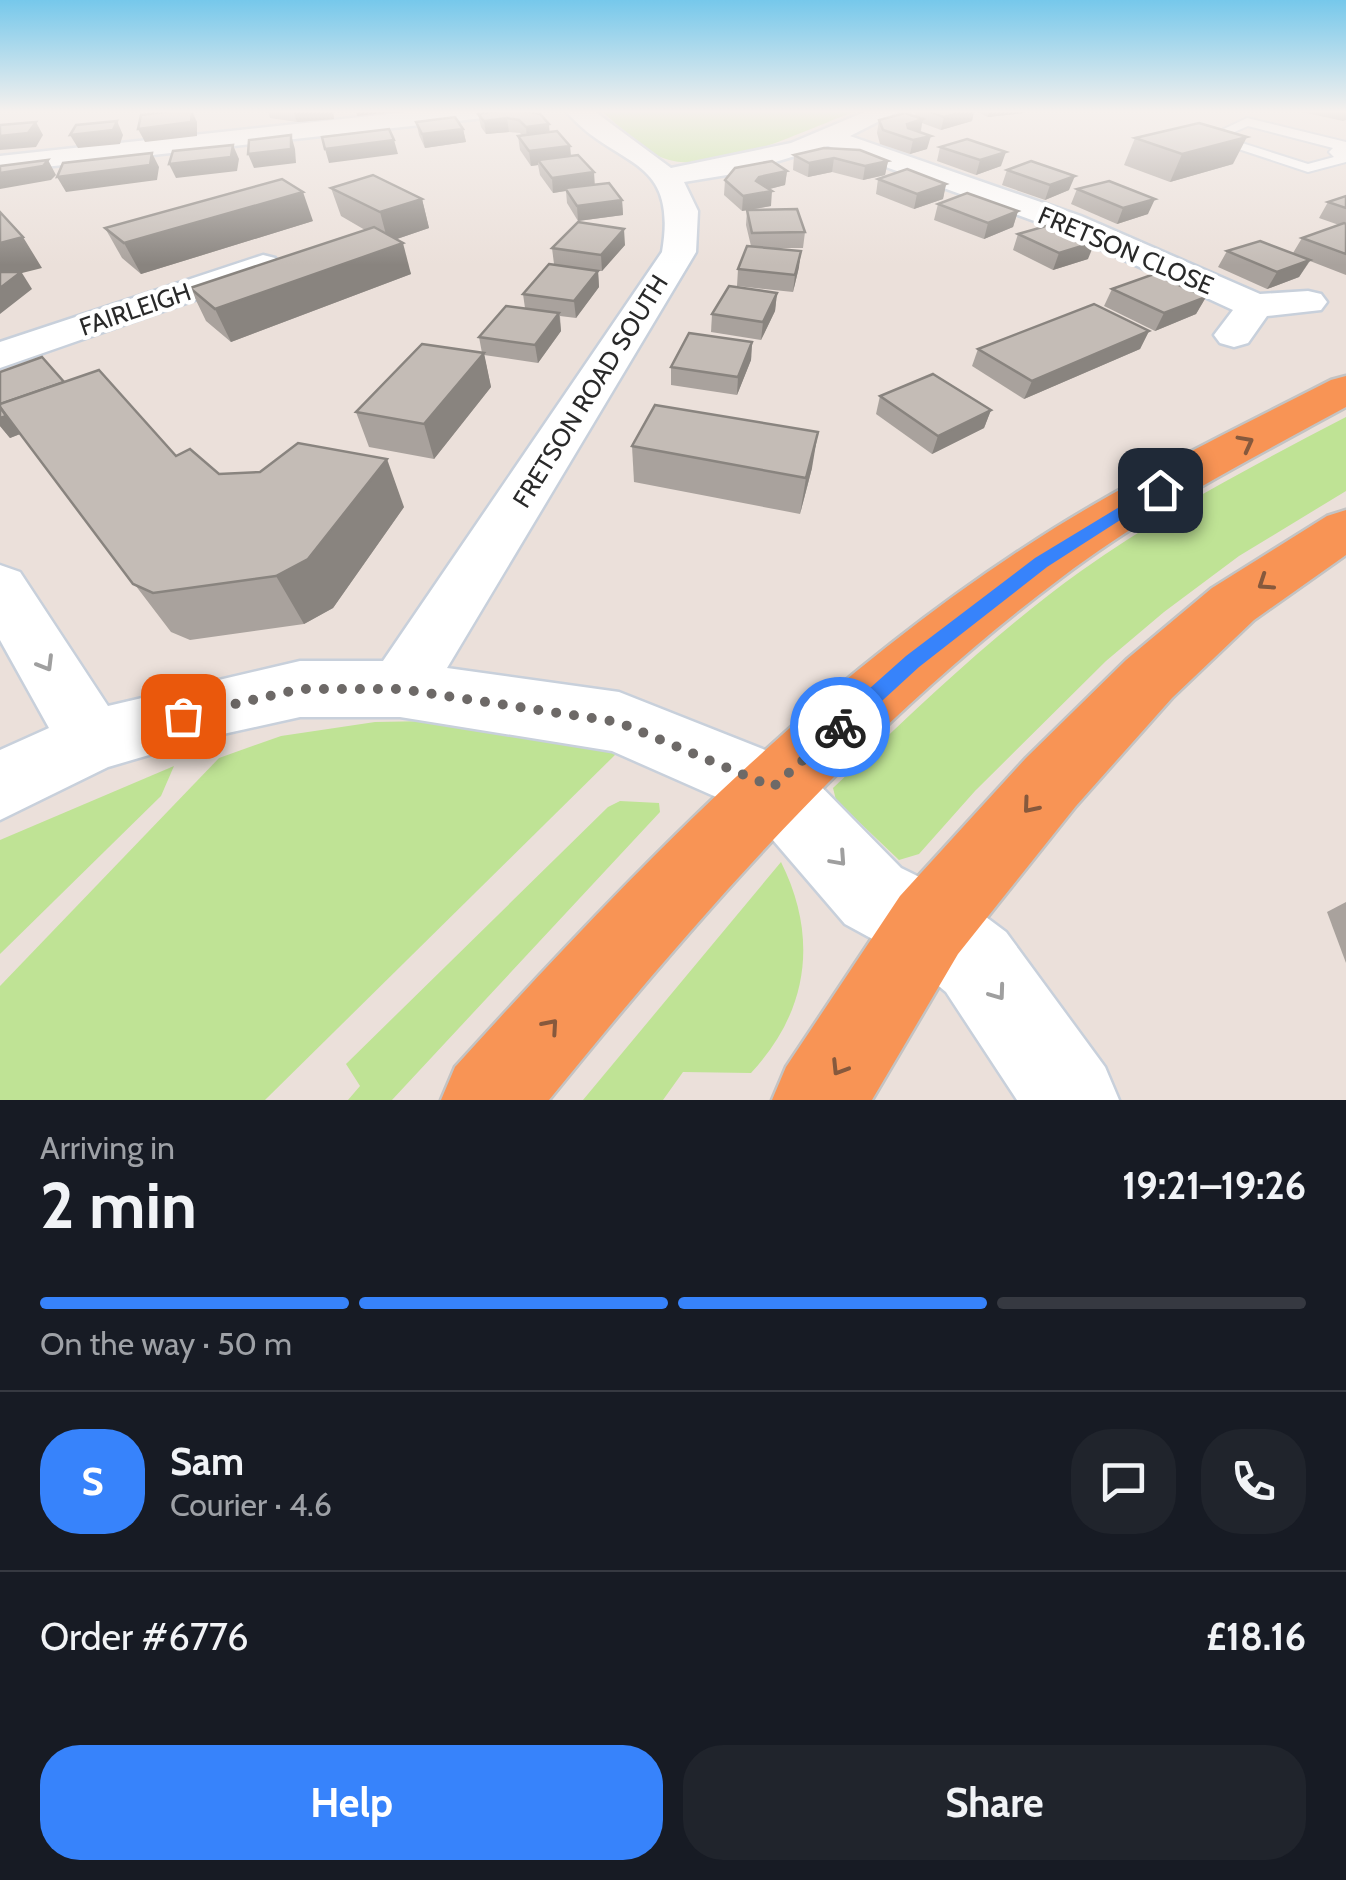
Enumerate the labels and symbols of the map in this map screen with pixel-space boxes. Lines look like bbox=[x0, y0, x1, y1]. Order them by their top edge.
street label: FRETSON CLOSE bbox=[1034, 200, 1218, 300]
street label: FRETSON ROAD SOUTH bbox=[506, 269, 674, 513]
street label: FAIRLEIGH bbox=[75, 276, 195, 342]
one-way arrow bbox=[1236, 435, 1254, 455]
pin bbox=[1118, 448, 1203, 533]
one-way arrow bbox=[1258, 571, 1277, 589]
one-way arrow bbox=[34, 653, 53, 671]
pin bbox=[141, 674, 226, 759]
courier bbox=[790, 677, 890, 777]
one-way arrow bbox=[1024, 795, 1042, 813]
one-way arrow bbox=[827, 847, 845, 866]
one-way arrow bbox=[987, 982, 1004, 1000]
one-way arrow bbox=[540, 1019, 558, 1038]
one-way arrow bbox=[832, 1057, 851, 1075]

